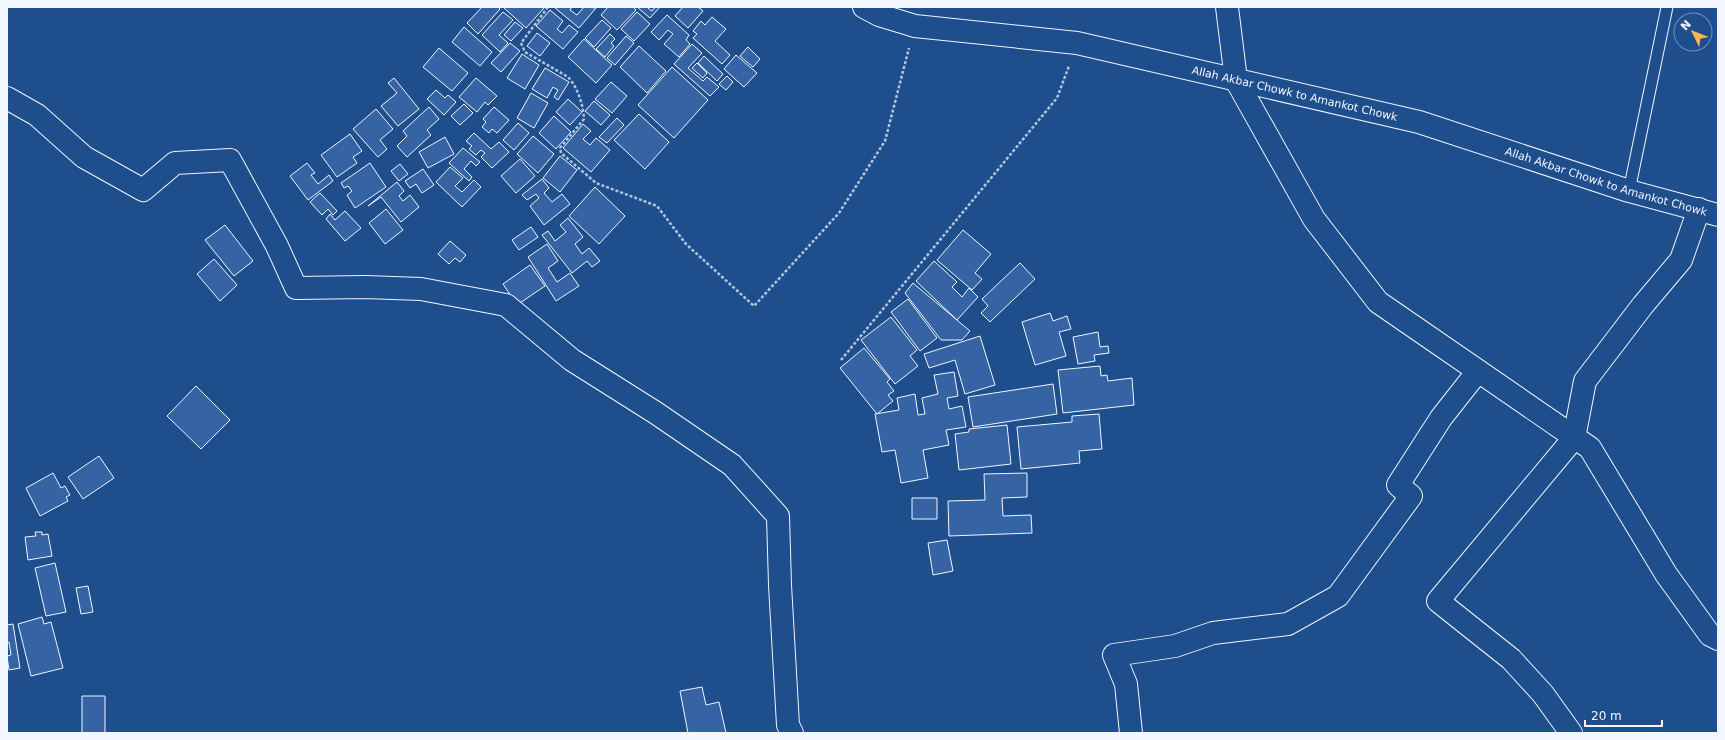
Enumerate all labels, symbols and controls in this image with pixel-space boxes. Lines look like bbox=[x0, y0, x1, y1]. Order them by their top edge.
north arrow bbox=[1673, 12, 1713, 52]
text: N bbox=[1678, 18, 1694, 33]
street label: Allah Akbar Chowk to Amankot Chowk bbox=[1191, 63, 1399, 123]
street label: Allah Akbar Chowk to Amankot Chowk bbox=[1504, 144, 1709, 218]
scale bar bbox=[1585, 702, 1662, 728]
text: 20 m bbox=[1591, 709, 1622, 723]

